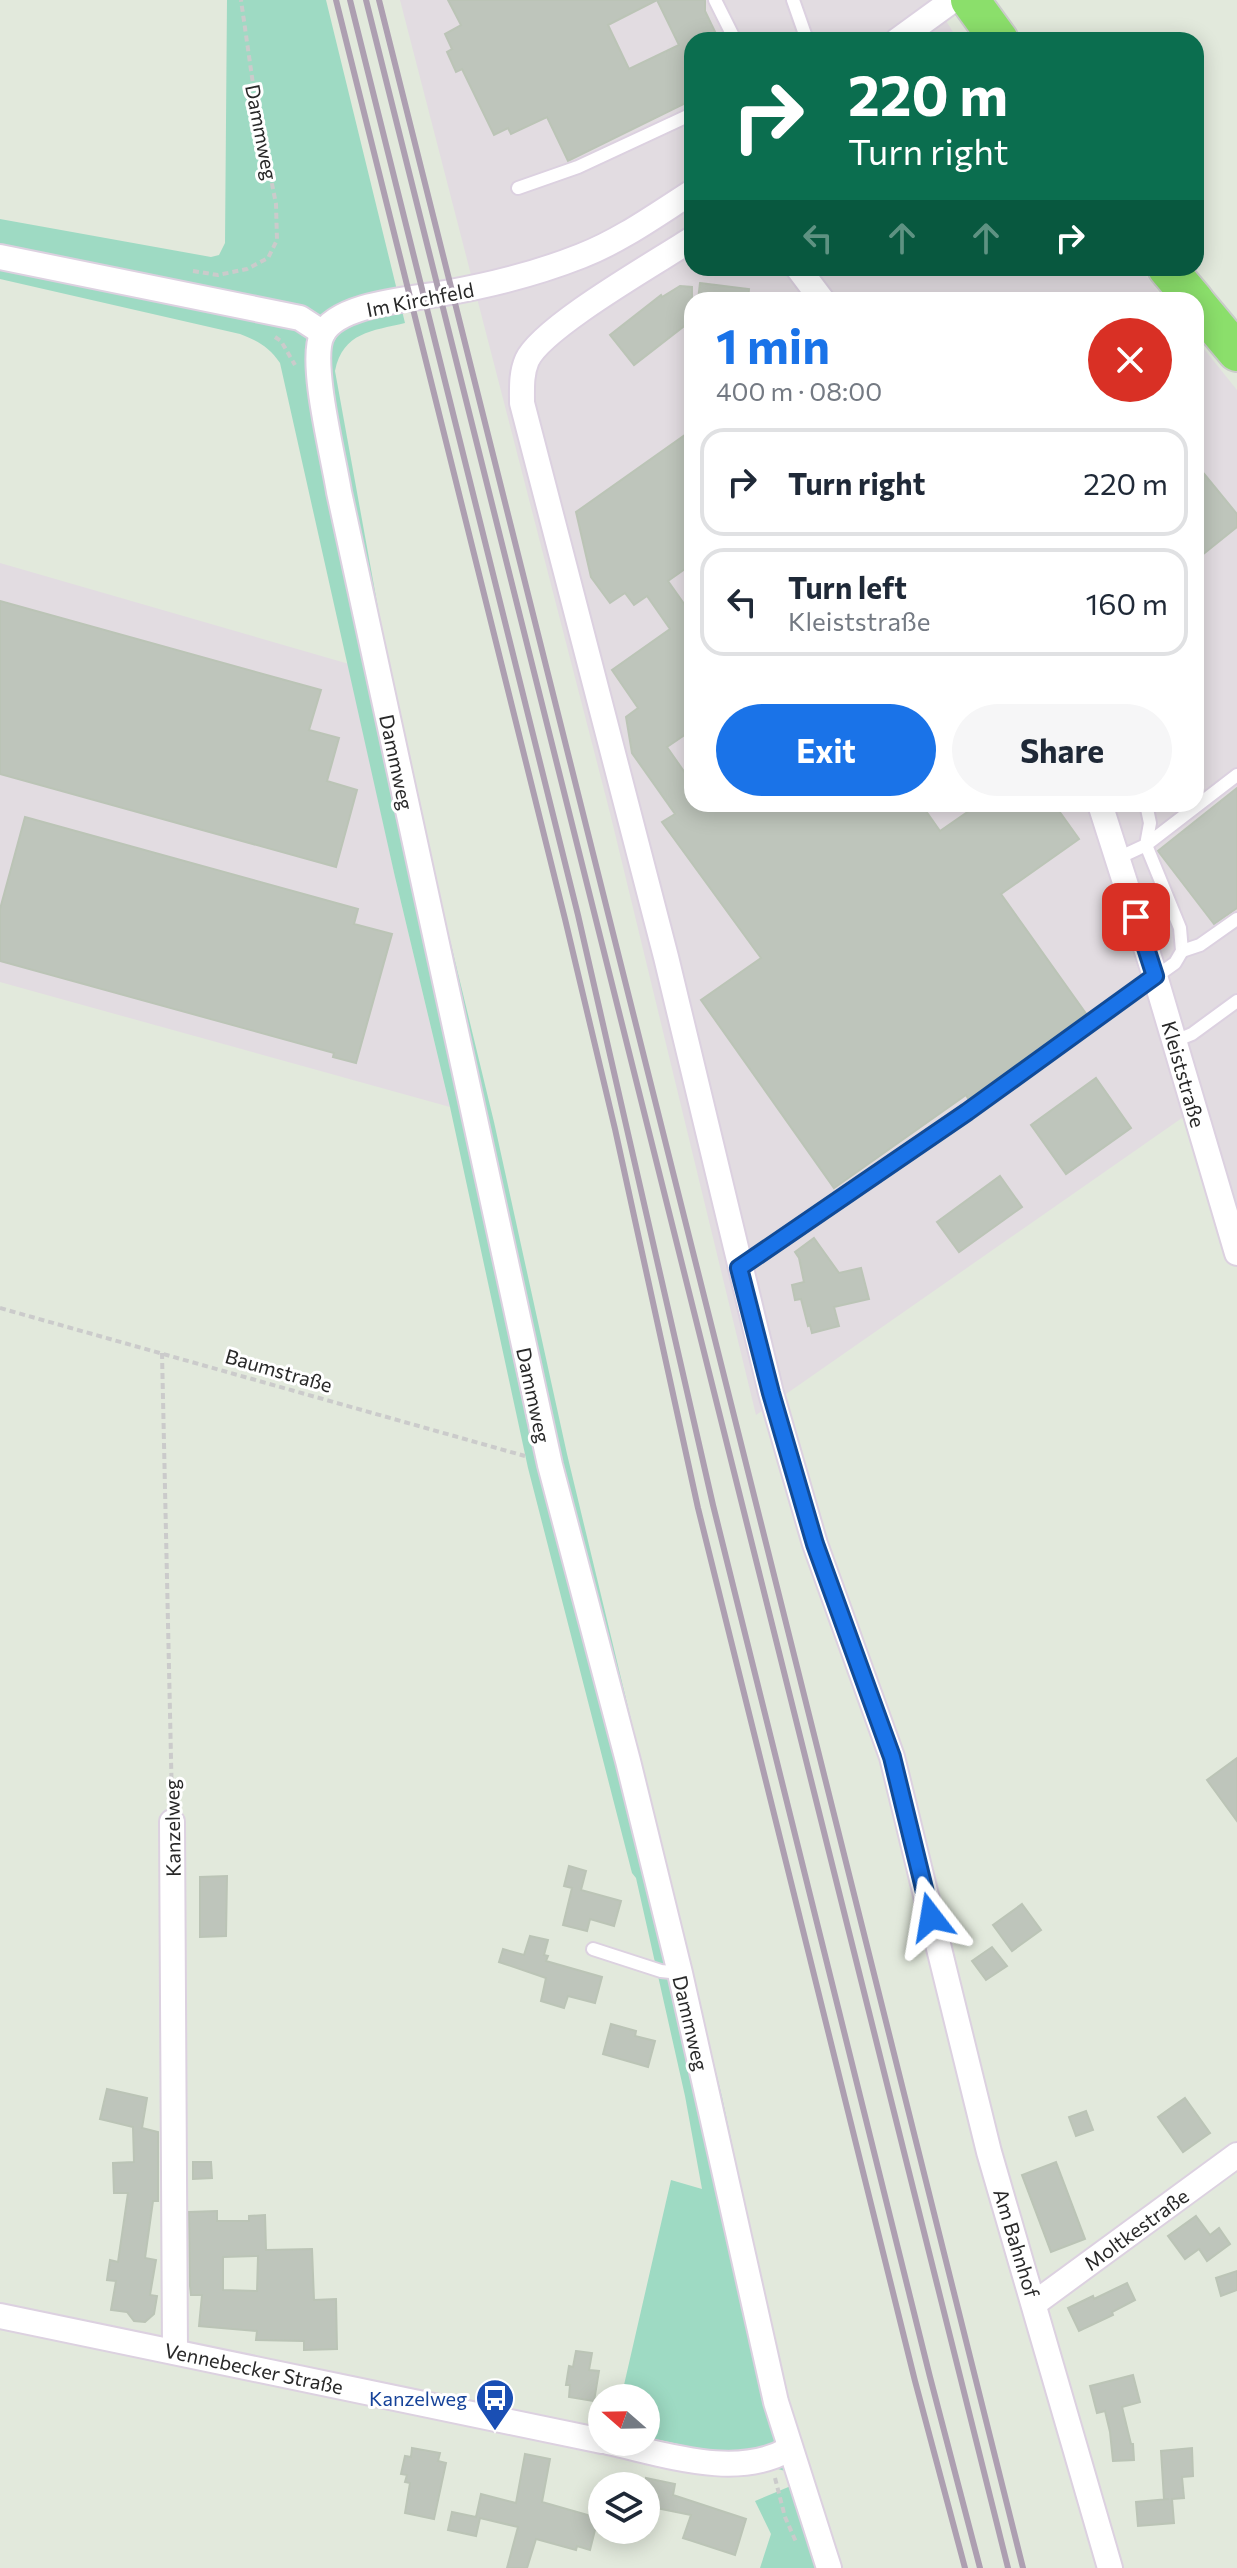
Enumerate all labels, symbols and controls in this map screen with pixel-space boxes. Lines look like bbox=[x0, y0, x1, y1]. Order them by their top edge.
text: 220 m bbox=[848, 59, 1008, 128]
icon: right bbox=[716, 64, 820, 168]
street label: Dammweg bbox=[241, 82, 283, 182]
text: Turn right bbox=[848, 128, 1009, 172]
icon: left bbox=[796, 216, 840, 260]
icon: ahead bbox=[880, 216, 924, 260]
icon: ahead bbox=[964, 216, 1008, 260]
icon: right bbox=[1048, 216, 1092, 260]
street label: Im Kirchfeld bbox=[364, 277, 476, 321]
text: 1 min bbox=[716, 315, 830, 374]
button: close bbox=[1088, 318, 1172, 402]
text: 400 m · 08:00 bbox=[716, 375, 882, 406]
icon: right bbox=[720, 460, 764, 504]
text: Turn right bbox=[788, 464, 925, 501]
text: 220 m bbox=[1083, 464, 1168, 501]
text: Turn left bbox=[788, 568, 907, 605]
icon: left bbox=[720, 580, 764, 624]
text: 160 m bbox=[1085, 584, 1168, 621]
text: Kleiststraße bbox=[788, 605, 930, 636]
button: Exit bbox=[716, 704, 936, 796]
button: Share bbox=[952, 704, 1172, 796]
street label: Dammweg bbox=[375, 712, 419, 812]
pin bbox=[1102, 883, 1170, 951]
icon: arrive bbox=[1114, 895, 1158, 939]
street label: Kleiststraße bbox=[1157, 1018, 1211, 1130]
street label: Baumstraße bbox=[223, 1343, 335, 1397]
street label: Dammweg bbox=[512, 1345, 556, 1445]
street label: Kanzelweg bbox=[159, 1779, 185, 1877]
position arrow bbox=[889, 1875, 973, 1959]
street label: Dammweg bbox=[668, 1973, 714, 2073]
street label: Moltkestraße bbox=[1079, 2183, 1193, 2275]
street label: Am Bahnhof bbox=[989, 2186, 1045, 2300]
street label: Vennebecker Straße bbox=[162, 2337, 346, 2399]
bus stop icon: Kanzelweg bbox=[474, 2377, 516, 2432]
north arrow bbox=[588, 2384, 660, 2456]
map controls bbox=[588, 2384, 660, 2544]
place label: Kanzelweg bbox=[369, 2386, 467, 2410]
button: layers bbox=[588, 2472, 660, 2544]

